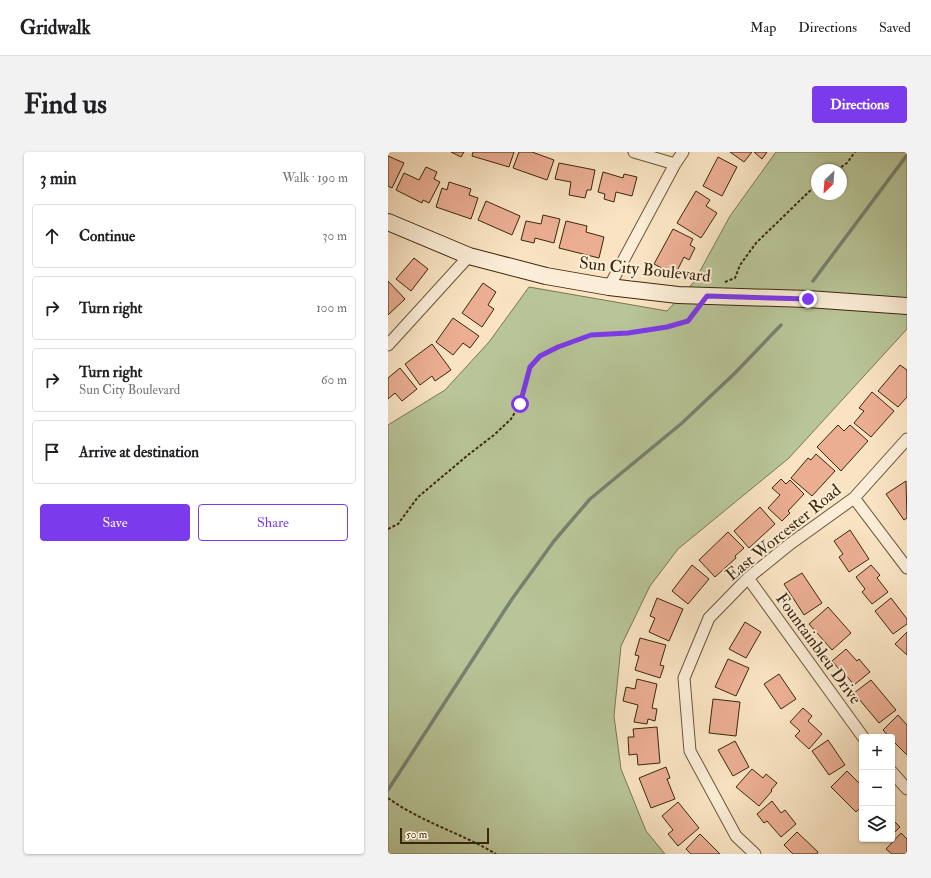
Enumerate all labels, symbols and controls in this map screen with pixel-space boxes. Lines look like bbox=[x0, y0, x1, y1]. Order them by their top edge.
text: Gridwalk bbox=[20, 16, 91, 40]
text: Map bbox=[750, 19, 776, 36]
text: Directions bbox=[798, 19, 857, 36]
text: Saved bbox=[879, 19, 911, 36]
button: Directions bbox=[812, 86, 907, 123]
text: Find us bbox=[24, 87, 107, 122]
north arrow bbox=[811, 164, 847, 200]
text: 3 min bbox=[40, 168, 77, 189]
text: Walk · 190 m bbox=[282, 170, 348, 186]
icon: ahead bbox=[41, 225, 63, 247]
text: Continue bbox=[79, 227, 135, 246]
text: 30 m bbox=[323, 228, 347, 244]
street label: Sun City Boulevard bbox=[578, 252, 712, 288]
route end bbox=[799, 290, 817, 308]
icon: right bbox=[41, 297, 63, 319]
text: Turn right bbox=[79, 299, 142, 318]
text: 100 m bbox=[316, 300, 347, 316]
text: Turn right bbox=[79, 363, 142, 382]
icon: right bbox=[41, 369, 63, 391]
text: 60 m bbox=[321, 372, 347, 388]
text: Sun City Boulevard bbox=[79, 382, 180, 398]
route start bbox=[511, 395, 529, 413]
icon: arrive bbox=[41, 441, 63, 463]
text: Arrive at destination bbox=[79, 443, 199, 462]
street label: East Worcester Road bbox=[721, 479, 846, 585]
button: Save bbox=[40, 504, 190, 541]
button: Share bbox=[198, 504, 348, 541]
street label: Fountainbleu Drive bbox=[771, 588, 866, 708]
map controls bbox=[859, 734, 895, 842]
button: + bbox=[859, 734, 895, 770]
button: − bbox=[859, 770, 895, 806]
button: layers bbox=[859, 806, 895, 842]
scale bar bbox=[400, 826, 489, 845]
text: 50 m bbox=[406, 828, 427, 841]

